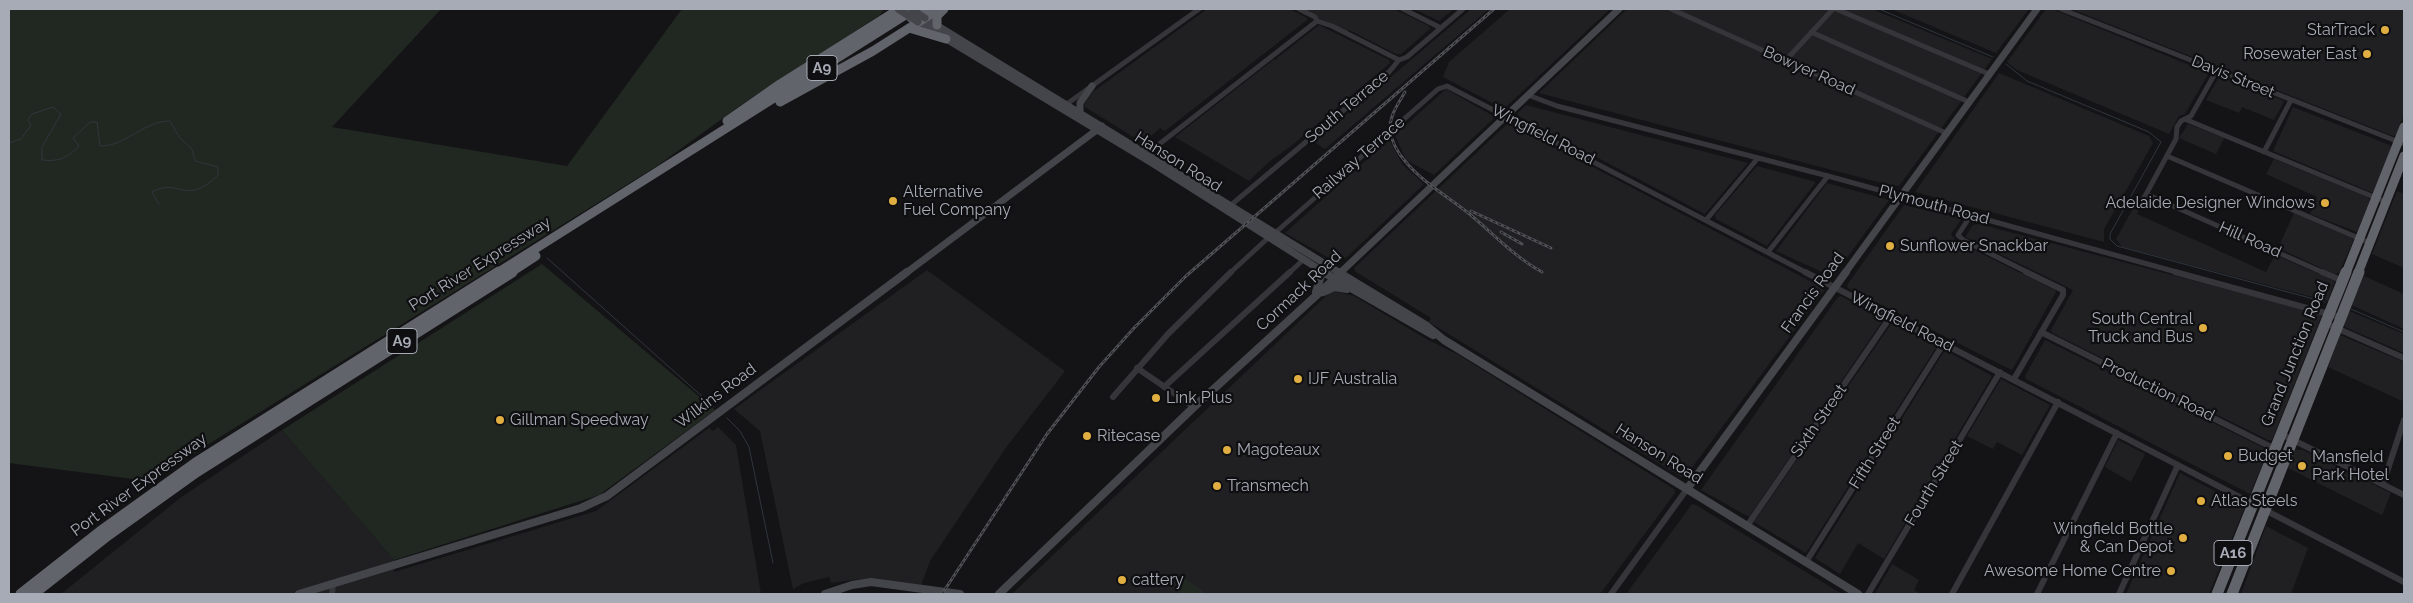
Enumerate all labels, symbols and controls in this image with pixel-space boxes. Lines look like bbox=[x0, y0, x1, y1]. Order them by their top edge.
place label: StarTrack bbox=[2307, 20, 2375, 40]
marker: StarTrack bbox=[2379, 24, 2391, 36]
street label: Bowyer Road bbox=[1760, 42, 1858, 100]
place label: Rosewater East bbox=[2243, 44, 2357, 64]
marker: Rosewater East bbox=[2361, 48, 2373, 60]
street label: Davis Street bbox=[2189, 52, 2277, 102]
road number: A9 bbox=[807, 56, 837, 80]
street label: South Terrace bbox=[1301, 67, 1393, 147]
street label: Wingfield Road bbox=[1488, 101, 1598, 169]
street label: Railway Terrace bbox=[1309, 113, 1409, 203]
street label: Hanson Road bbox=[1131, 128, 1225, 196]
street label: Plymouth Road bbox=[1877, 181, 1991, 229]
place label: Alternative Fuel Company bbox=[903, 182, 1011, 220]
place label: Adelaide Designer Windows bbox=[2105, 193, 2315, 213]
marker: Alternative Fuel Company bbox=[887, 195, 899, 207]
marker: Adelaide Designer Windows bbox=[2319, 197, 2331, 209]
street label: Port River Expressway bbox=[406, 213, 554, 315]
street label: Hill Road bbox=[2216, 218, 2284, 262]
place label: Sunflower Snackbar bbox=[1900, 236, 2048, 256]
marker: Sunflower Snackbar bbox=[1884, 240, 1896, 252]
street label: Cormack Road bbox=[1252, 247, 1346, 335]
street label: Francis Road bbox=[1777, 249, 1849, 337]
street label: Grand Junction Road bbox=[2257, 279, 2333, 429]
street label: Wingfield Road bbox=[1847, 288, 1957, 356]
place label: South Central Truck and Bus bbox=[2088, 309, 2193, 347]
marker: South Central Truck and Bus bbox=[2197, 322, 2209, 334]
road number: A9 bbox=[387, 328, 417, 354]
street label: Production Road bbox=[2098, 354, 2218, 426]
street label: Wilkins Road bbox=[672, 359, 760, 433]
place label: IJF Australia bbox=[1308, 369, 1397, 389]
marker: IJF Australia bbox=[1292, 373, 1304, 385]
street label: Sixth Street bbox=[1787, 381, 1851, 461]
place label: Link Plus bbox=[1166, 388, 1232, 408]
marker: Link Plus bbox=[1150, 392, 1162, 404]
place label: Gillman Speedway bbox=[510, 410, 649, 430]
street label: Fifth Street bbox=[1845, 413, 1905, 493]
marker: Gillman Speedway bbox=[494, 414, 506, 426]
street label: Hanson Road bbox=[1612, 420, 1706, 488]
place label: Ritecase bbox=[1097, 426, 1160, 446]
street label: Port River Expressway bbox=[67, 429, 211, 541]
marker: Ritecase bbox=[1081, 430, 1093, 442]
street label: Fourth Street bbox=[1901, 437, 1967, 529]
place label: Magoteaux bbox=[1237, 440, 1320, 460]
marker: Magoteaux bbox=[1221, 444, 1233, 456]
place label: Budget bbox=[2238, 446, 2293, 466]
place label: Mansfield Park Hotel bbox=[2312, 447, 2389, 485]
marker: Budget bbox=[2222, 450, 2234, 462]
marker: Mansfield Park Hotel bbox=[2296, 460, 2308, 472]
place label: Transmech bbox=[1227, 476, 1309, 496]
marker: Transmech bbox=[1211, 480, 1223, 492]
place label: Atlas Steels bbox=[2211, 491, 2297, 511]
marker: Atlas Steels bbox=[2195, 495, 2207, 507]
place label: Wingfield Bottle & Can Depot bbox=[2053, 519, 2173, 557]
marker: Wingfield Bottle & Can Depot bbox=[2177, 532, 2189, 544]
road number: A16 bbox=[2214, 540, 2252, 566]
place label: Awesome Home Centre bbox=[1984, 561, 2161, 581]
marker: Awesome Home Centre bbox=[2165, 565, 2177, 577]
place label: cattery bbox=[1132, 570, 1184, 590]
marker: cattery bbox=[1116, 574, 1128, 586]

